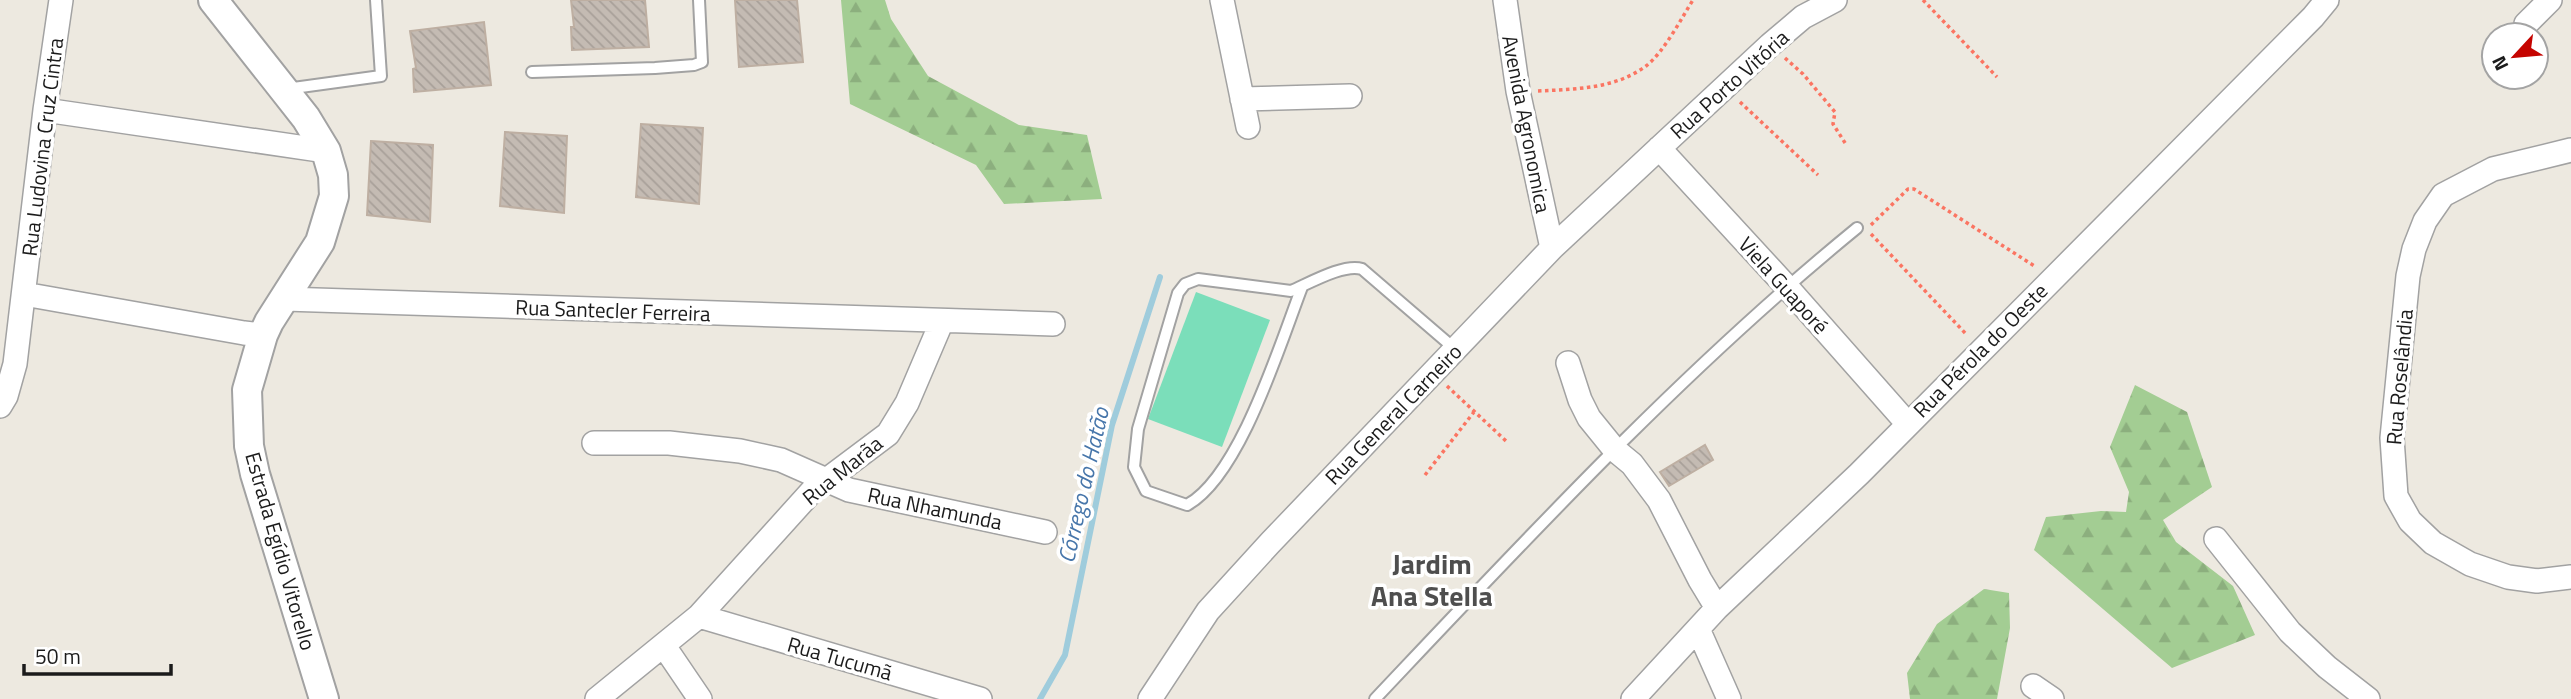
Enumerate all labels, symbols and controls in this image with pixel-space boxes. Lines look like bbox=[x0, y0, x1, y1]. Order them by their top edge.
street label: Rua Porto Vitória bbox=[1662, 21, 1796, 146]
north arrow bbox=[2480, 21, 2550, 91]
street label: Avenida Agronomica bbox=[1494, 32, 1560, 216]
street label: Rua Ludovina Cruz Cintra bbox=[13, 36, 71, 258]
text: N bbox=[2483, 51, 2515, 76]
street label: Viela Guaporé bbox=[1731, 229, 1837, 341]
street label: Rua Pérola do Oeste bbox=[1905, 275, 2055, 425]
street label: Rua Santecler Ferreira bbox=[515, 291, 712, 329]
street label: Rua Roselândia bbox=[2377, 307, 2421, 446]
street label: Rua General Carneiro bbox=[1317, 336, 1469, 492]
water label: Córrego do Hatão bbox=[1048, 403, 1118, 566]
street label: Rua Marãa bbox=[795, 427, 890, 513]
street label: Estrada Egídio Vitorello bbox=[237, 448, 325, 654]
street label: Rua Nhamunda bbox=[865, 478, 1006, 538]
district label: Jardim Ana Stella bbox=[1371, 542, 1493, 617]
street label: Rua Tucumã bbox=[784, 628, 897, 688]
scale bar bbox=[24, 632, 172, 676]
text: 50 m bbox=[35, 640, 81, 672]

